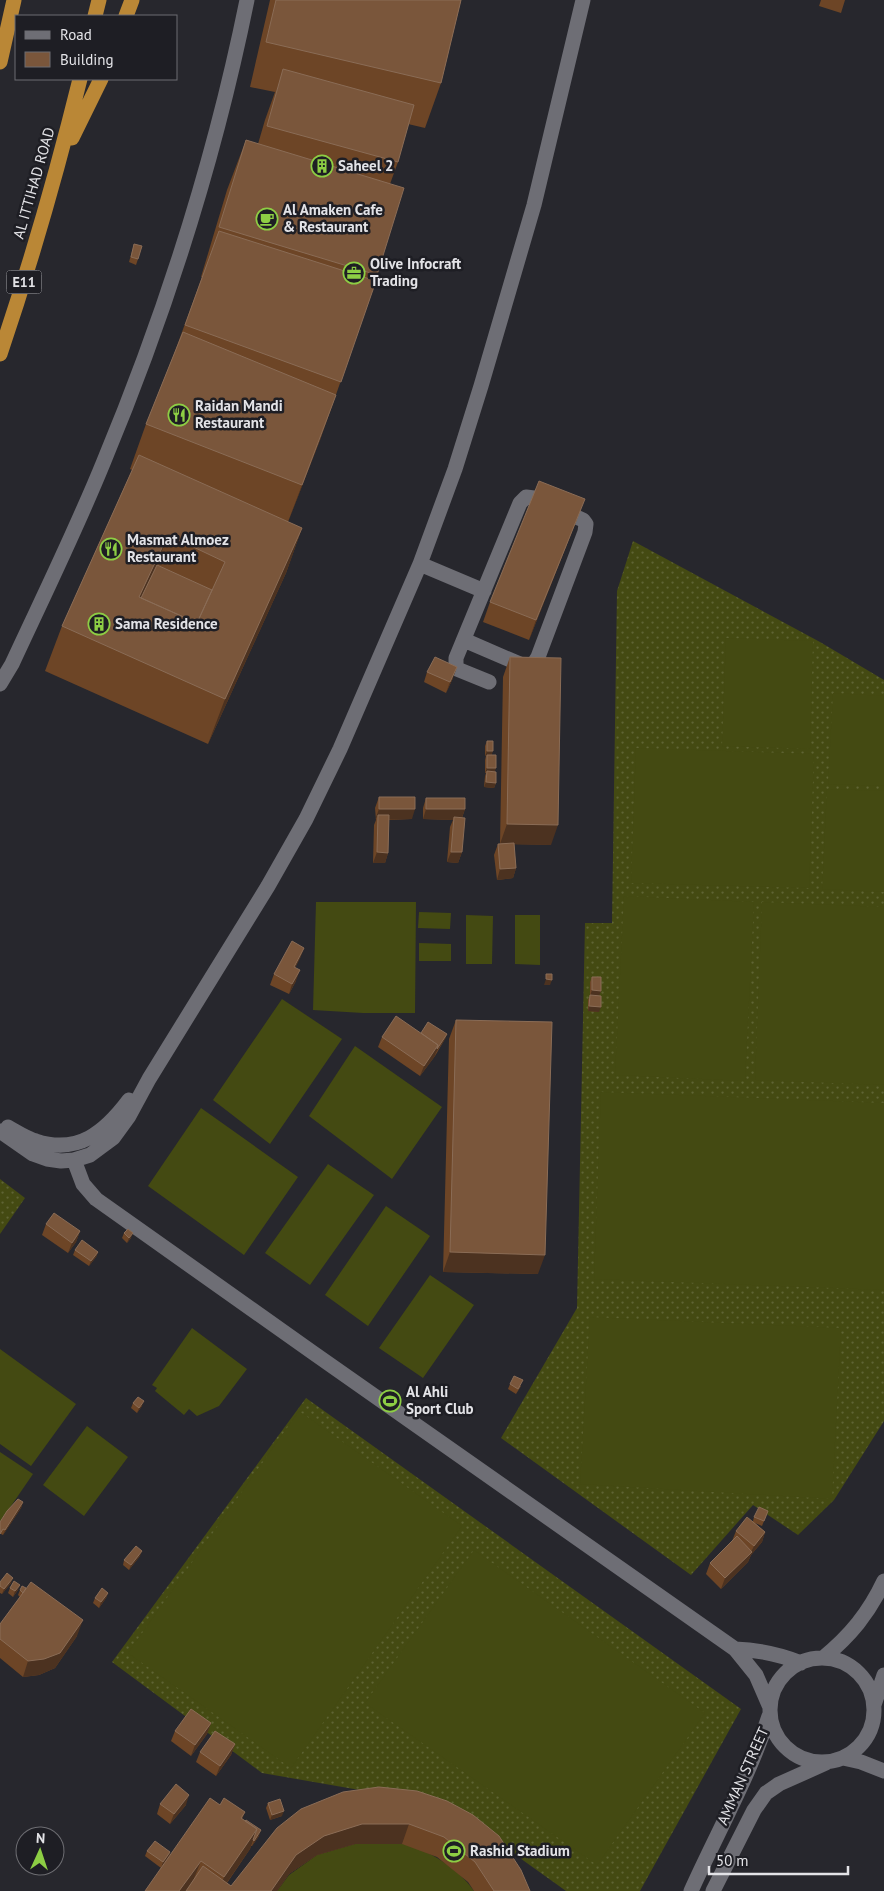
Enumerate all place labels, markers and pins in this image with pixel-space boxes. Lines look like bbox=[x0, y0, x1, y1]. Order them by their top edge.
building icon: Saheel 2 bbox=[310, 154, 334, 178]
place label: Saheel 2 bbox=[338, 156, 393, 175]
place label: Al Amaken Cafe & Restaurant bbox=[283, 200, 383, 236]
cafe icon: Al Amaken Cafe & Restaurant bbox=[255, 207, 279, 231]
place label: Olive Infocraft Trading bbox=[370, 254, 462, 290]
office icon: Olive Infocraft Trading bbox=[342, 261, 366, 285]
place label: Raidan Mandi Restaurant bbox=[195, 396, 283, 432]
restaurant icon: Raidan Mandi Restaurant bbox=[167, 403, 191, 427]
place label: Masmat Almoez Restaurant bbox=[127, 530, 229, 566]
restaurant icon: Masmat Almoez Restaurant bbox=[99, 537, 123, 561]
building icon: Sama Residence bbox=[87, 612, 111, 636]
place label: Sama Residence bbox=[115, 614, 218, 633]
place label: Al Ahli Sport Club bbox=[406, 1382, 474, 1418]
sports icon: Al Ahli Sport Club bbox=[378, 1389, 402, 1413]
sports icon: Rashid Stadium bbox=[442, 1839, 466, 1863]
place label: Rashid Stadium bbox=[470, 1841, 570, 1860]

